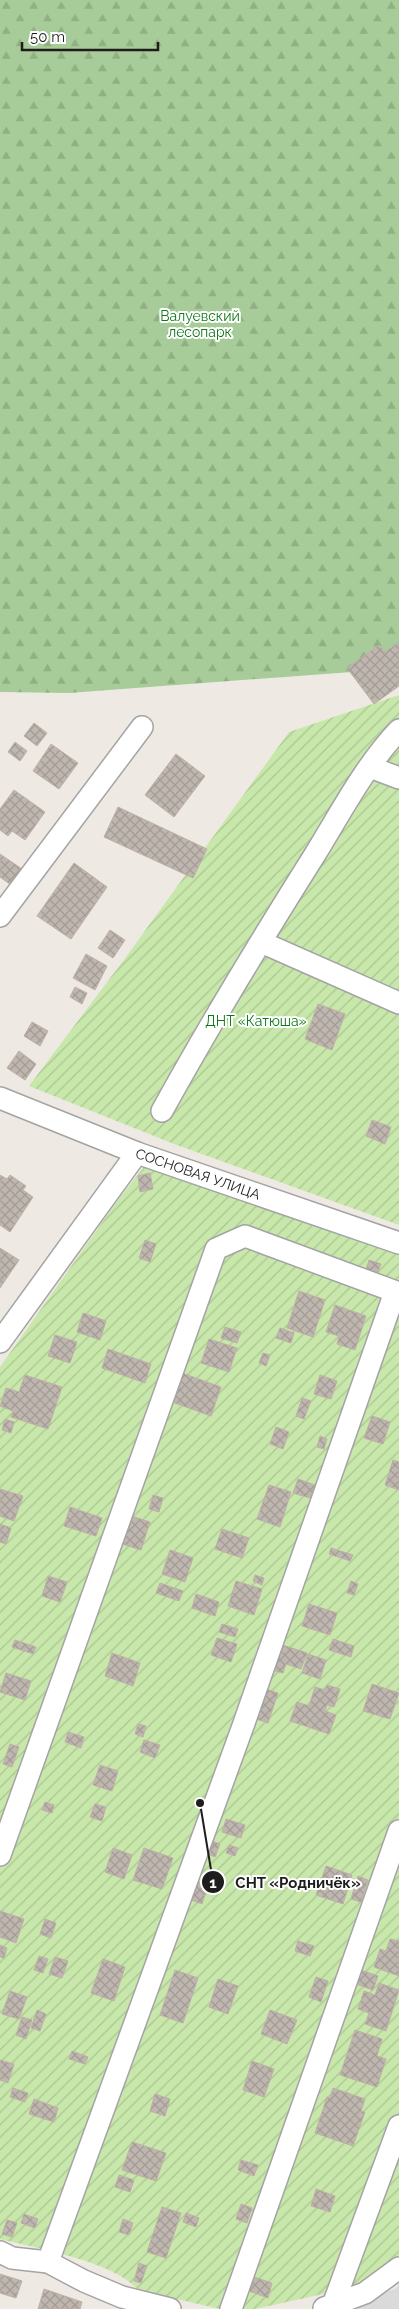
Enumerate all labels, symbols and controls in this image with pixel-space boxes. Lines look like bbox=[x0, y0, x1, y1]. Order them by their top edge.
scale bar bbox=[22, 20, 159, 52]
text: 50 m bbox=[30, 28, 65, 46]
park label: Валуевский лесопарк bbox=[160, 308, 240, 340]
park label: ДНТ «Катюша» bbox=[205, 1013, 307, 1029]
street label: СОСНОВАЯ УЛИЦА bbox=[133, 1145, 263, 1203]
callout: СНТ «Родничёк» bbox=[200, 1867, 371, 1897]
text: 1 bbox=[209, 1874, 217, 1892]
text: СНТ «Родничёк» bbox=[235, 1874, 361, 1892]

